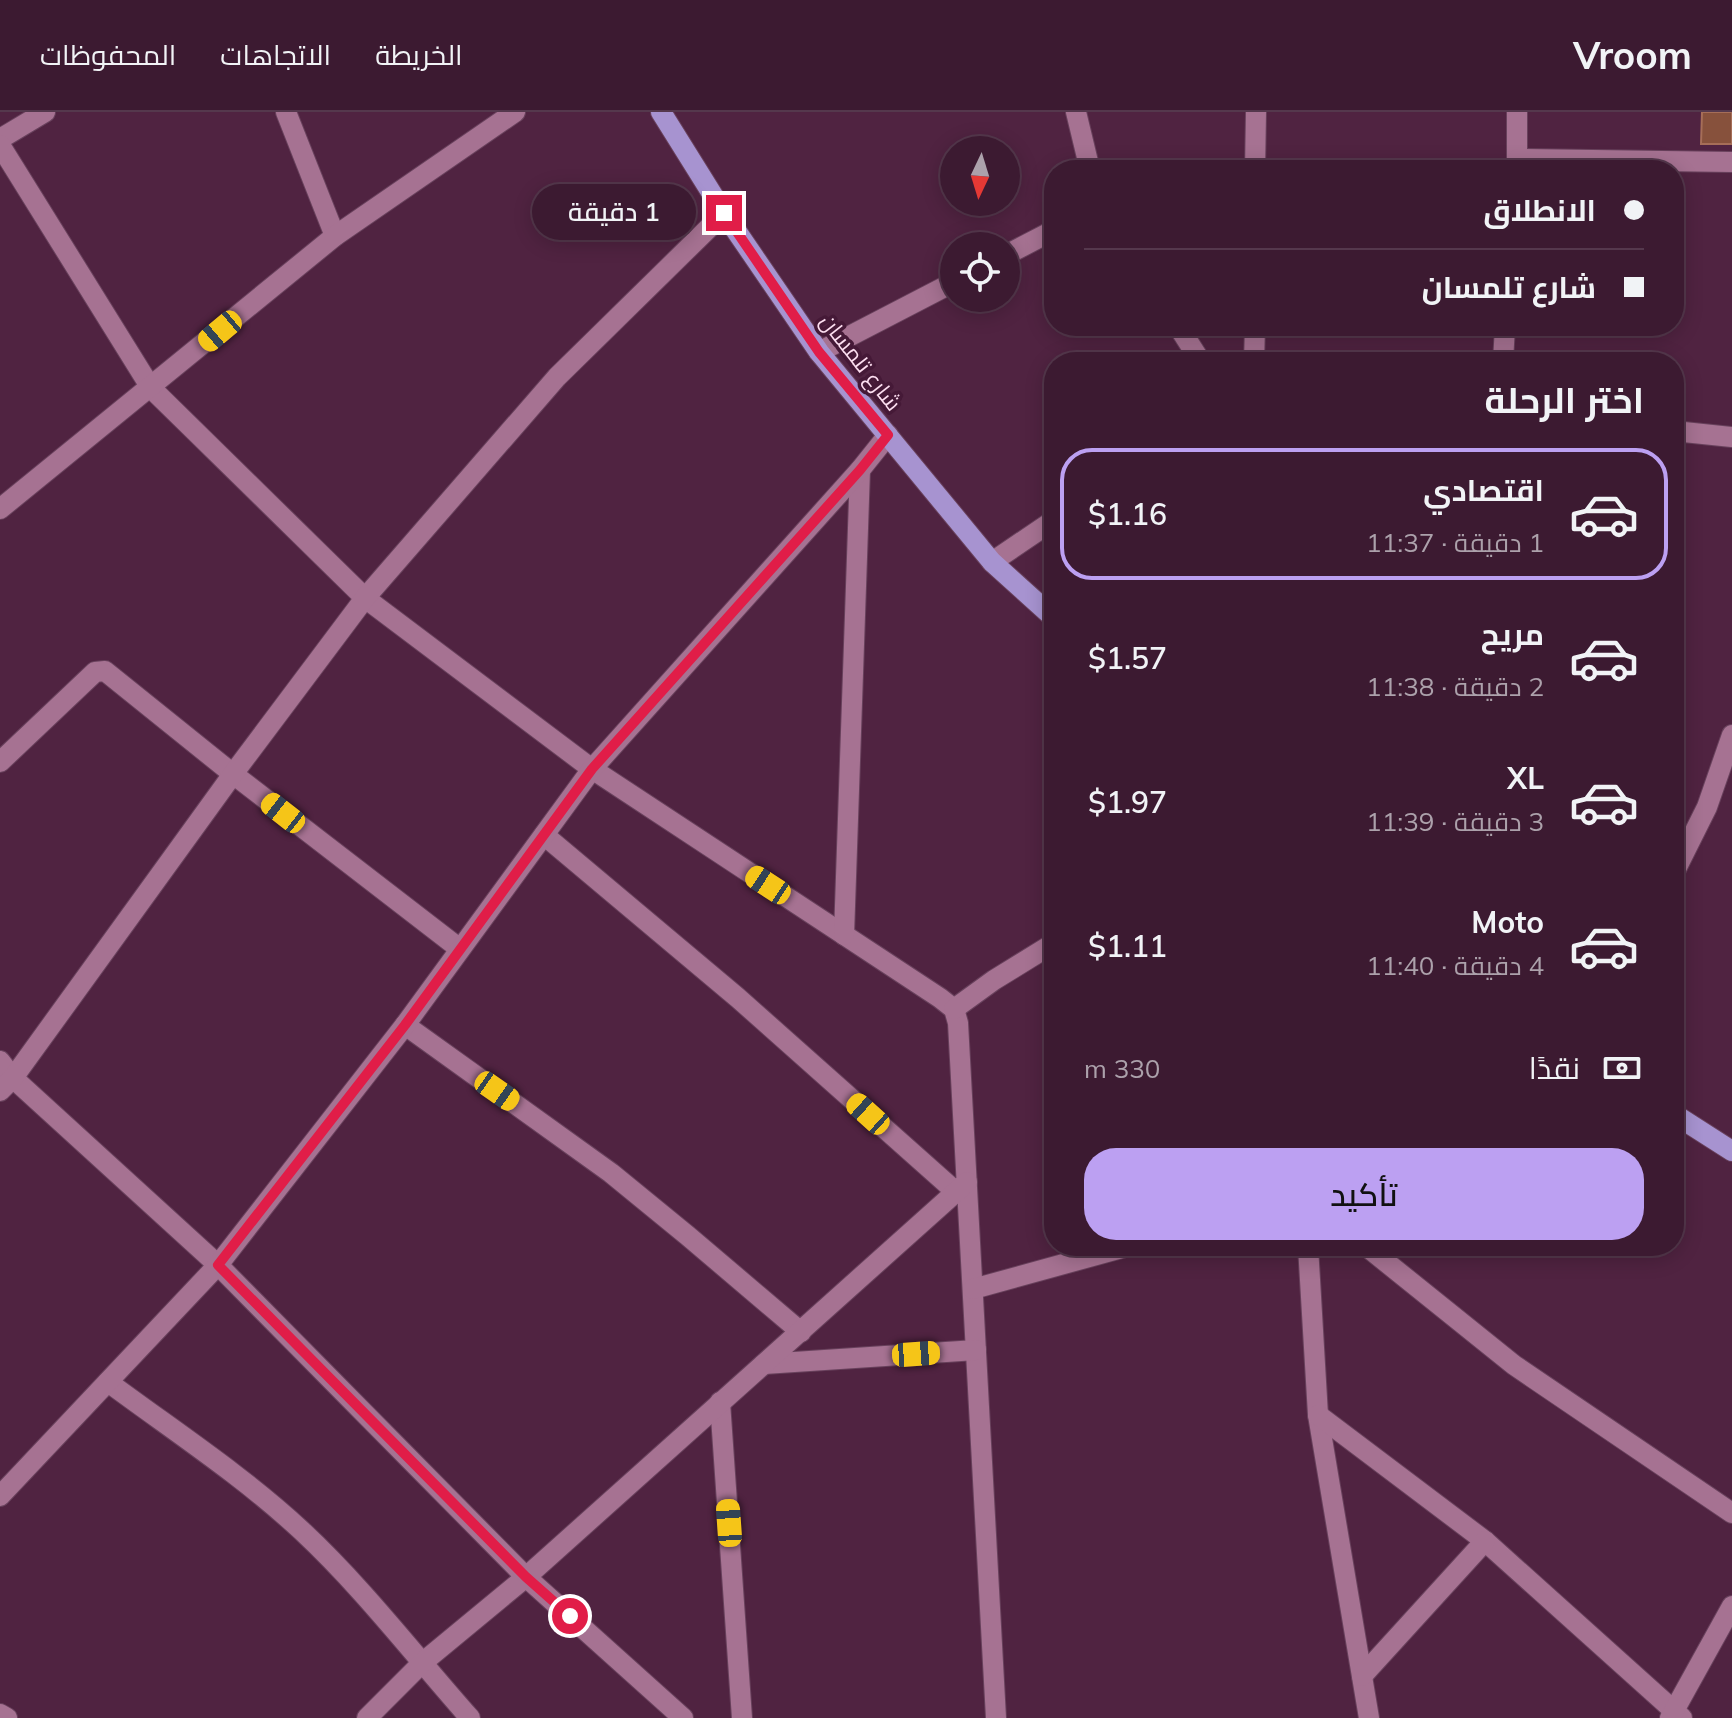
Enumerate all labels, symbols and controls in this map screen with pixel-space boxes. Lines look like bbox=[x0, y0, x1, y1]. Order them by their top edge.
text: Vroom bbox=[1573, 31, 1692, 79]
text: المحفوظات bbox=[40, 37, 176, 72]
text: الاتجاهات bbox=[220, 37, 331, 72]
text: الخريطة bbox=[375, 37, 463, 72]
north arrow bbox=[940, 136, 1020, 216]
map controls bbox=[940, 136, 1020, 312]
callout: 1 دقيقة bbox=[532, 185, 696, 241]
text: الانطلاق bbox=[1483, 191, 1596, 229]
text: 1 دقيقة bbox=[568, 195, 660, 228]
route end bbox=[706, 195, 742, 231]
button: locate bbox=[940, 232, 1020, 312]
text: شارع تلمسان bbox=[1422, 268, 1596, 306]
car bbox=[194, 306, 246, 356]
street label: شارع تلمسان bbox=[814, 308, 908, 417]
text: اختر الرحلة bbox=[1485, 377, 1644, 422]
text: اقتصادي bbox=[1423, 471, 1544, 509]
icon: car bbox=[1568, 478, 1640, 550]
text: $1.16 bbox=[1088, 495, 1167, 533]
text: 1 دقيقة · 11:37 bbox=[1366, 526, 1544, 559]
text: مريح bbox=[1481, 615, 1544, 653]
icon: car bbox=[1568, 622, 1640, 694]
text: $1.57 bbox=[1088, 639, 1167, 677]
text: 2 دقيقة · 11:38 bbox=[1366, 670, 1544, 703]
text: XL bbox=[1507, 759, 1544, 797]
icon: car bbox=[1568, 766, 1640, 838]
text: $1.97 bbox=[1088, 783, 1167, 821]
car bbox=[257, 789, 309, 837]
text: 3 دقيقة · 11:39 bbox=[1366, 805, 1544, 838]
car bbox=[741, 862, 795, 908]
text: Moto bbox=[1471, 903, 1544, 941]
icon: car bbox=[1568, 910, 1640, 982]
text: $1.11 bbox=[1088, 927, 1167, 965]
text: 4 دقيقة · 11:40 bbox=[1366, 949, 1544, 982]
icon: cash bbox=[1600, 1046, 1644, 1090]
text: نقدًا bbox=[1529, 1049, 1580, 1087]
text: 330 m bbox=[1084, 1052, 1160, 1085]
car bbox=[470, 1067, 524, 1115]
car bbox=[842, 1089, 894, 1139]
button: تأكيد bbox=[1084, 1148, 1644, 1240]
car bbox=[891, 1340, 941, 1368]
car bbox=[715, 1498, 743, 1548]
route start bbox=[552, 1598, 588, 1634]

